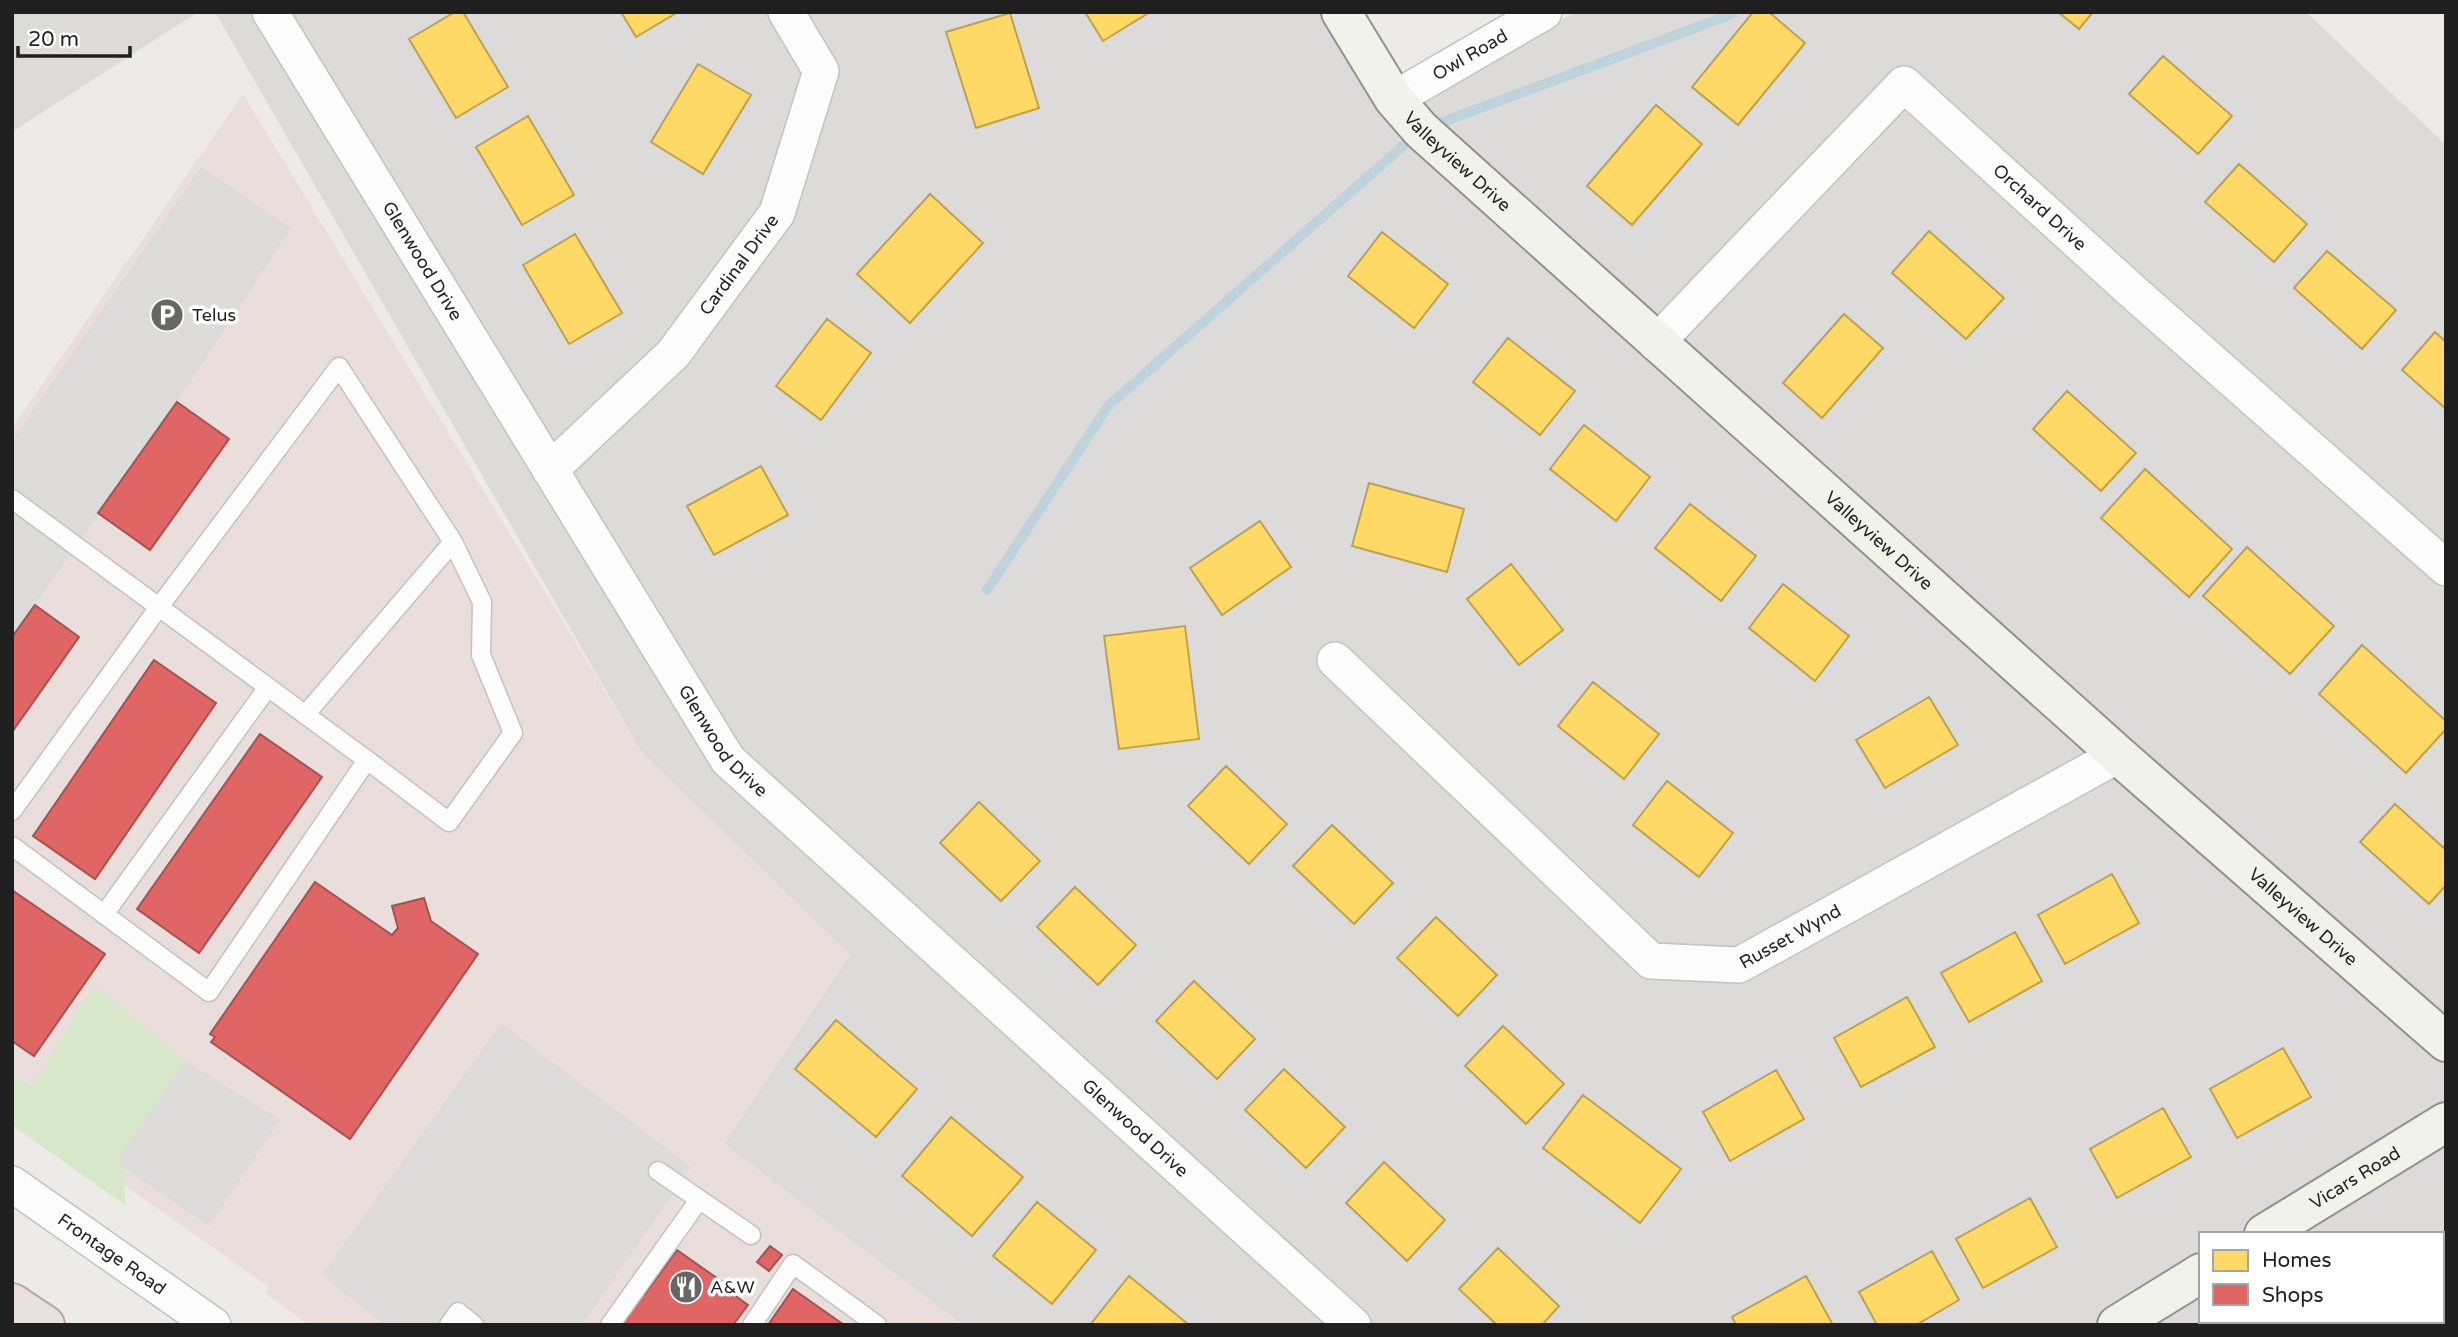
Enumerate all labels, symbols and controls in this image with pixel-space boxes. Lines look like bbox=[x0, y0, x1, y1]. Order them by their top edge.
scale bar bbox=[18, 14, 130, 58]
street label: Owl Road bbox=[1429, 24, 1512, 85]
text: 20 m bbox=[28, 27, 79, 52]
street label: Valleyview Drive bbox=[1399, 107, 1515, 216]
street label: Orchard Drive bbox=[1988, 159, 2091, 255]
street label: Glenwood Drive bbox=[378, 197, 467, 325]
street label: Cardinal Drive bbox=[694, 210, 783, 319]
parking icon: Telus bbox=[148, 296, 186, 334]
place label: Telus bbox=[192, 304, 236, 326]
street label: Valleyview Drive bbox=[1820, 486, 1938, 595]
street label: Glenwood Drive bbox=[674, 681, 772, 802]
street label: Valleyview Drive bbox=[2244, 863, 2362, 971]
street label: Russet Wynd bbox=[1735, 900, 1845, 974]
street label: Glenwood Drive bbox=[1078, 1074, 1193, 1182]
street label: Vicars Road bbox=[2306, 1142, 2404, 1214]
street label: Frontage Road bbox=[53, 1208, 170, 1300]
legend bbox=[2199, 1232, 2444, 1323]
text: Homes bbox=[2262, 1248, 2332, 1273]
restaurant icon: A&W bbox=[667, 1268, 705, 1306]
place label: A&W bbox=[710, 1276, 755, 1298]
text: Shops bbox=[2262, 1283, 2324, 1308]

